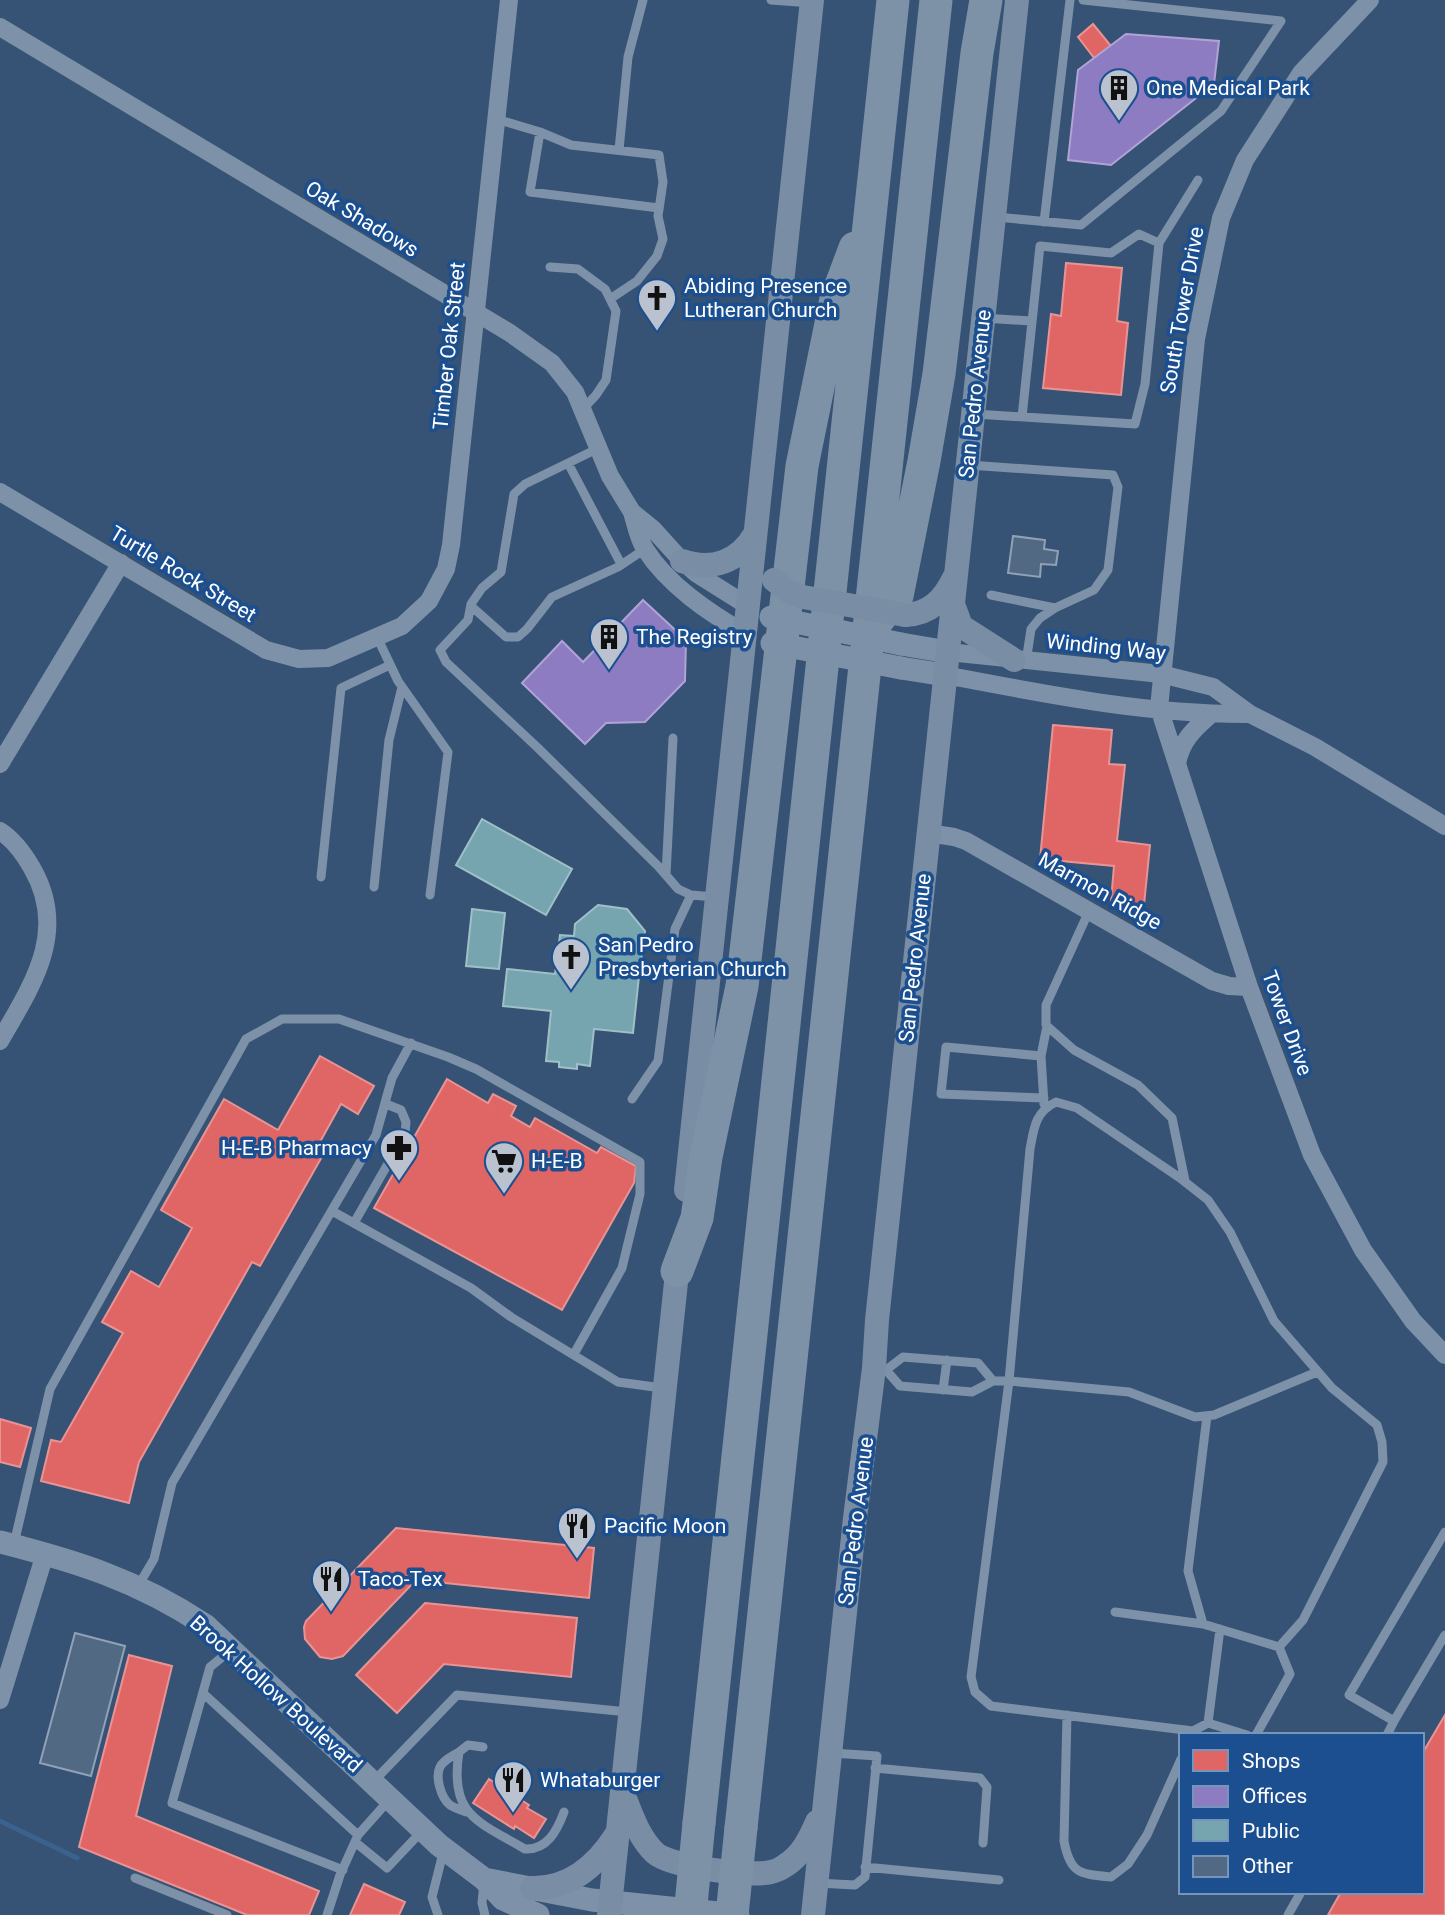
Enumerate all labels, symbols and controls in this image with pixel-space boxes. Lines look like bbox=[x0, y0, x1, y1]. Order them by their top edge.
building icon: One Medical Park bbox=[1098, 67, 1140, 122]
place label: One Medical Park bbox=[1146, 76, 1310, 100]
street label: Oak Shadows bbox=[301, 176, 423, 262]
street label: South Tower Drive bbox=[1155, 225, 1209, 395]
street label: Timber Oak Street bbox=[428, 261, 470, 431]
place label: Abiding Presence Lutheran Church bbox=[684, 274, 847, 322]
church icon: Abiding Presence Lutheran Church bbox=[636, 277, 678, 332]
street label: San Pedro Avenue bbox=[954, 308, 996, 480]
street label: Turtle Rock Street bbox=[106, 521, 261, 627]
building icon: The Registry bbox=[588, 616, 630, 671]
place label: The Registry bbox=[636, 625, 752, 649]
street label: Winding Way bbox=[1045, 629, 1167, 665]
street label: Marmon Ridge bbox=[1034, 847, 1166, 935]
street label: San Pedro Avenue bbox=[894, 872, 936, 1044]
place label: San Pedro Presbyterian Church bbox=[598, 933, 787, 981]
church icon: San Pedro Presbyterian Church bbox=[550, 936, 592, 991]
street label: Tower Drive bbox=[1257, 967, 1317, 1079]
pharmacy icon: H-E-B Pharmacy bbox=[378, 1127, 420, 1182]
place label: H-E-B Pharmacy bbox=[221, 1136, 372, 1160]
supermarket icon: H-E-B bbox=[483, 1140, 525, 1195]
place label: H-E-B bbox=[531, 1149, 583, 1173]
street label: San Pedro Avenue bbox=[834, 1435, 878, 1607]
restaurant icon: Pacific Moon bbox=[556, 1505, 598, 1560]
place label: Pacific Moon bbox=[604, 1514, 726, 1538]
restaurant icon: Taco-Tex bbox=[310, 1558, 352, 1613]
place label: Taco-Tex bbox=[358, 1567, 443, 1591]
street label: Brook Hollow Boulevard bbox=[185, 1611, 367, 1777]
legend bbox=[1179, 1733, 1424, 1894]
text: Shops bbox=[1242, 1749, 1301, 1773]
restaurant icon: Whataburger bbox=[492, 1759, 534, 1814]
place label: Whataburger bbox=[540, 1768, 660, 1792]
text: Offices bbox=[1242, 1784, 1307, 1808]
text: Public bbox=[1242, 1819, 1300, 1843]
text: Other bbox=[1242, 1854, 1293, 1878]

